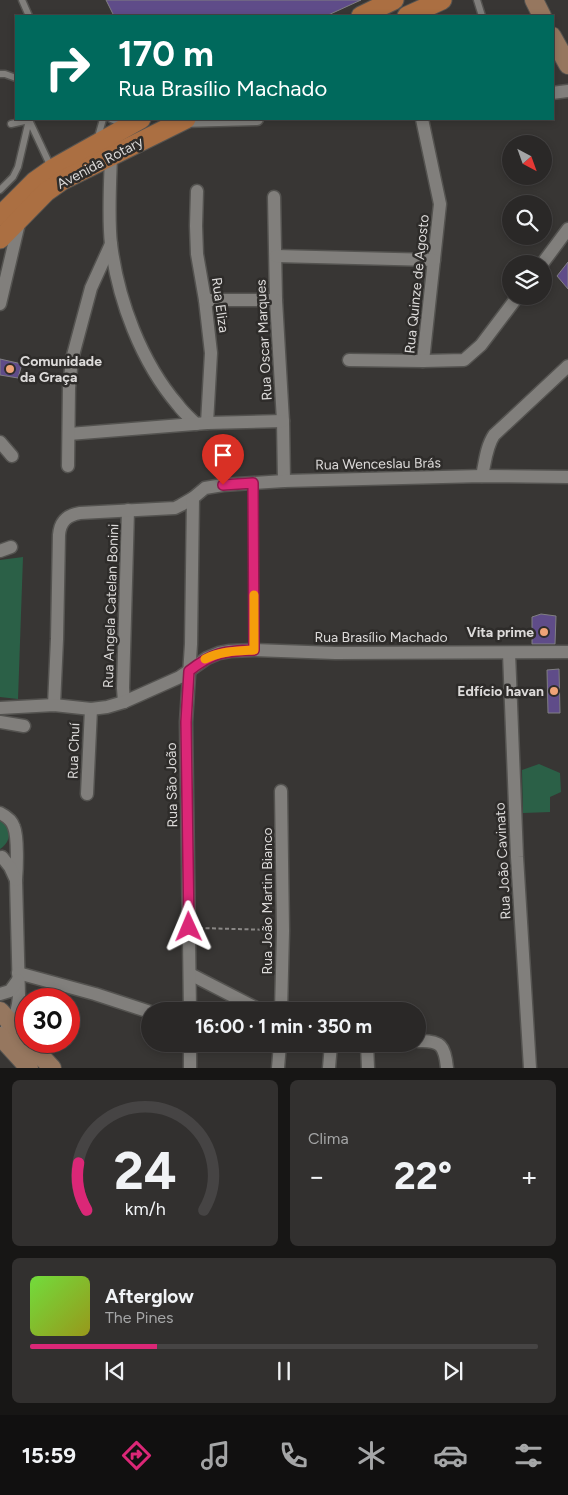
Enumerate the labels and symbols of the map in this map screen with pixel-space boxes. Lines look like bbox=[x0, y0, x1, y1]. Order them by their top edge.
street label: Avenida Rotary bbox=[54, 133, 147, 193]
north arrow bbox=[502, 135, 552, 185]
street label: Rua Quinze de Agosto bbox=[401, 214, 433, 354]
street label: Rua Eliza bbox=[208, 276, 232, 334]
street label: Rua Oscar Marques bbox=[252, 279, 276, 401]
place label: Comunidade da Graça bbox=[20, 353, 102, 386]
marker: Comunidade da Graça bbox=[4, 363, 16, 375]
pin bbox=[202, 434, 244, 485]
street label: Rua Wenceslau Brás bbox=[315, 454, 441, 474]
street label: Rua Angela Catelan Bonini bbox=[100, 524, 122, 688]
place label: Vita prime bbox=[467, 624, 534, 641]
marker: Vita prime bbox=[538, 626, 550, 638]
street label: Rua Brasílio Machado bbox=[314, 629, 448, 646]
place label: Edfício havan bbox=[457, 683, 544, 700]
marker: Edfício havan bbox=[548, 685, 560, 697]
street label: Rua Chuí bbox=[65, 722, 84, 779]
street label: Rua São João bbox=[163, 742, 181, 828]
street label: Rua João Cavinato bbox=[491, 802, 515, 920]
street label: Rua João Martin Bianco bbox=[259, 827, 276, 975]
position arrow bbox=[162, 900, 214, 952]
speed limit sign: 30 bbox=[15, 988, 80, 1053]

